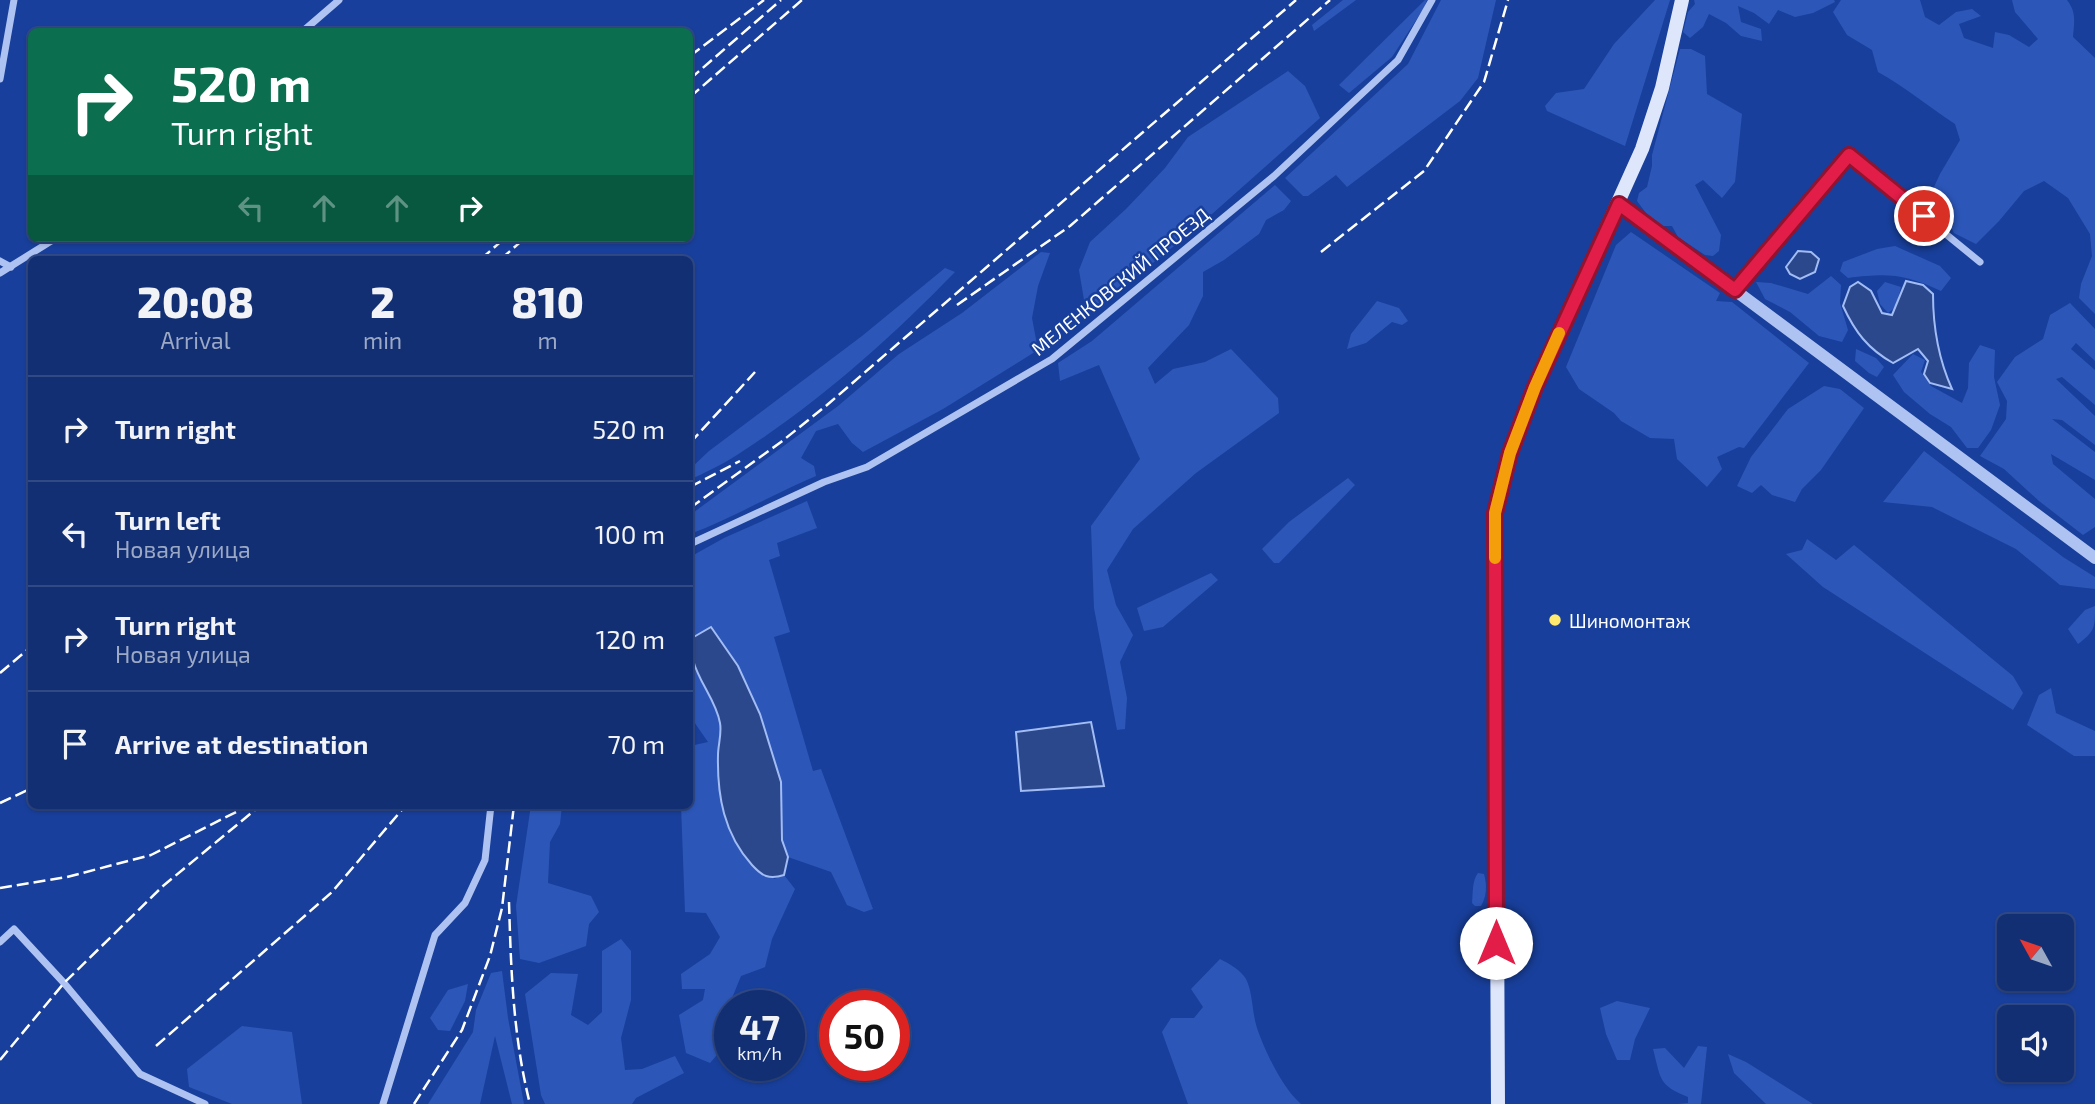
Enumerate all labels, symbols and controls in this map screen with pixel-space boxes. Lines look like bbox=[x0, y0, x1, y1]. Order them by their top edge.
text: 520 m bbox=[171, 53, 311, 112]
icon: right bbox=[56, 56, 147, 147]
text: Turn right bbox=[171, 113, 313, 151]
pin bbox=[1894, 186, 1954, 246]
icon: left bbox=[232, 189, 270, 227]
icon: ahead bbox=[305, 189, 343, 227]
icon: ahead bbox=[378, 189, 416, 227]
icon: right bbox=[451, 189, 489, 227]
icon: arrive bbox=[1905, 197, 1943, 235]
street label: МЕЛЕНКОВСКИЙ ПРОЕЗД bbox=[1026, 202, 1214, 360]
text: 20:08 bbox=[137, 276, 254, 326]
text: 2 bbox=[370, 276, 395, 326]
text: 810 bbox=[511, 276, 584, 326]
text: Arrival bbox=[161, 326, 231, 354]
text: min bbox=[363, 326, 402, 354]
text: m bbox=[538, 326, 558, 354]
icon: right bbox=[56, 410, 94, 448]
text: Turn right bbox=[115, 413, 236, 444]
text: 520 m bbox=[592, 413, 665, 444]
text: Turn left bbox=[115, 504, 221, 535]
icon: left bbox=[56, 515, 94, 553]
text: 100 m bbox=[595, 518, 665, 549]
text: Новая улица bbox=[115, 535, 251, 563]
text: Turn right bbox=[115, 609, 236, 640]
place label: Шиномонтаж bbox=[1569, 609, 1691, 632]
marker: Шиномонтаж bbox=[1547, 612, 1563, 628]
icon: right bbox=[56, 620, 94, 658]
text: 120 m bbox=[596, 623, 665, 654]
text: Новая улица bbox=[115, 640, 251, 668]
icon: arrive bbox=[56, 725, 94, 763]
text: Arrive at destination bbox=[115, 728, 368, 759]
text: 70 m bbox=[607, 728, 665, 759]
position arrow bbox=[1459, 906, 1533, 980]
north arrow bbox=[1997, 914, 2074, 990]
map controls bbox=[1997, 914, 2074, 1082]
speed limit sign: 50 bbox=[819, 990, 910, 1081]
text: 47 bbox=[739, 1005, 780, 1047]
button: sound bbox=[1997, 1005, 2074, 1082]
text: km/h bbox=[737, 1042, 782, 1064]

